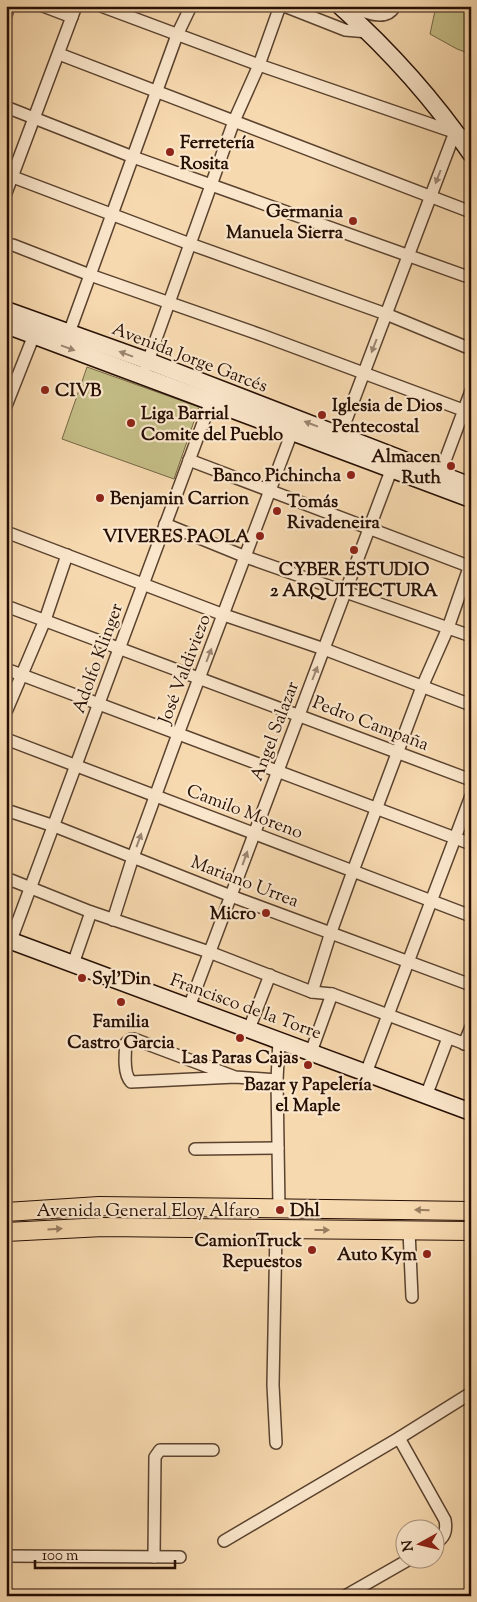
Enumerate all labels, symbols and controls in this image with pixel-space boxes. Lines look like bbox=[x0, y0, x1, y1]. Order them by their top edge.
place label: Ferretería Rosita bbox=[180, 131, 255, 178]
marker: Ferretería Rosita bbox=[164, 146, 176, 158]
one-way arrow bbox=[434, 170, 442, 185]
place label: Germania Manuela Sierra bbox=[226, 200, 344, 247]
marker: Germania Manuela Sierra bbox=[347, 215, 359, 227]
street label: Avenida Jorge Garcés bbox=[108, 317, 271, 401]
one-way arrow bbox=[370, 338, 378, 353]
one-way arrow bbox=[61, 345, 76, 352]
one-way arrow bbox=[119, 350, 134, 357]
place label: CIVB bbox=[55, 379, 102, 405]
marker: CIVB bbox=[39, 384, 51, 396]
place label: Iglesia de Dios Pentecostal bbox=[332, 394, 443, 441]
place label: Liga Barrial Comite del Pueblo bbox=[141, 402, 283, 449]
marker: Iglesia de Dios Pentecostal bbox=[316, 409, 328, 421]
marker: Liga Barrial Comite del Pueblo bbox=[125, 417, 137, 429]
one-way arrow bbox=[304, 420, 318, 428]
place label: Almacen Ruth bbox=[371, 445, 441, 492]
marker: Almacen Ruth bbox=[445, 460, 457, 472]
place label: Banco Pichincha bbox=[213, 464, 342, 490]
marker: Banco Pichincha bbox=[345, 469, 357, 481]
place label: Benjamin Carrion bbox=[110, 487, 250, 513]
place label: Tomás Rivadeneira bbox=[287, 490, 380, 537]
marker: Benjamin Carrion bbox=[94, 492, 106, 504]
marker: Tomás Rivadeneira bbox=[271, 505, 283, 517]
place label: VIVERES PAOLA bbox=[103, 525, 250, 551]
marker: VIVERES PAOLA bbox=[254, 530, 266, 542]
marker: CYBER ESTUDIO 2 ARQUITECTURA bbox=[348, 544, 360, 556]
place label: CYBER ESTUDIO 2 ARQUITECTURA bbox=[270, 558, 438, 605]
street label: Adolfo Klinger bbox=[67, 600, 131, 717]
street label: José Valdiviezo bbox=[153, 611, 219, 729]
one-way arrow bbox=[205, 648, 213, 662]
one-way arrow bbox=[311, 665, 319, 680]
street label: Angel Salazar bbox=[245, 678, 307, 785]
street label: Pedro Campaña bbox=[308, 691, 432, 759]
street label: Camilo Moreno bbox=[182, 779, 306, 847]
one-way arrow bbox=[135, 832, 143, 847]
street label: Mariano Urrea bbox=[187, 850, 302, 915]
one-way arrow bbox=[241, 850, 249, 865]
place label: Micro bbox=[210, 902, 256, 928]
marker: Micro bbox=[260, 907, 272, 919]
place label: Syl'Din bbox=[92, 967, 152, 993]
street label: Francisco de la Torre bbox=[166, 968, 325, 1047]
marker: Syl'Din bbox=[76, 972, 88, 984]
marker: Familia Castro Garcia bbox=[115, 996, 127, 1008]
place label: Familia Castro Garcia bbox=[67, 1010, 175, 1057]
marker: Las Paras Cajas bbox=[234, 1032, 246, 1044]
place label: Las Paras Cajas bbox=[182, 1046, 298, 1072]
marker: Bazar y Papelería el Maple bbox=[302, 1059, 314, 1071]
place label: Bazar y Papelería el Maple bbox=[244, 1073, 372, 1120]
street label: Avenida General Eloy Alfaro bbox=[36, 1199, 260, 1225]
place label: Dhl bbox=[290, 1199, 321, 1225]
marker: Dhl bbox=[274, 1204, 286, 1216]
one-way arrow bbox=[414, 1206, 430, 1214]
one-way arrow bbox=[47, 1225, 63, 1233]
one-way arrow bbox=[315, 1226, 331, 1234]
place label: CamionTruck Repuestos bbox=[195, 1229, 302, 1276]
place label: Auto Kym bbox=[337, 1243, 417, 1269]
marker: CamionTruck Repuestos bbox=[306, 1244, 318, 1256]
marker: Auto Kym bbox=[421, 1248, 433, 1260]
north arrow bbox=[394, 1520, 444, 1570]
scale bar bbox=[35, 1537, 175, 1569]
text: N bbox=[398, 1539, 420, 1552]
text: 100 m bbox=[42, 1546, 79, 1567]

